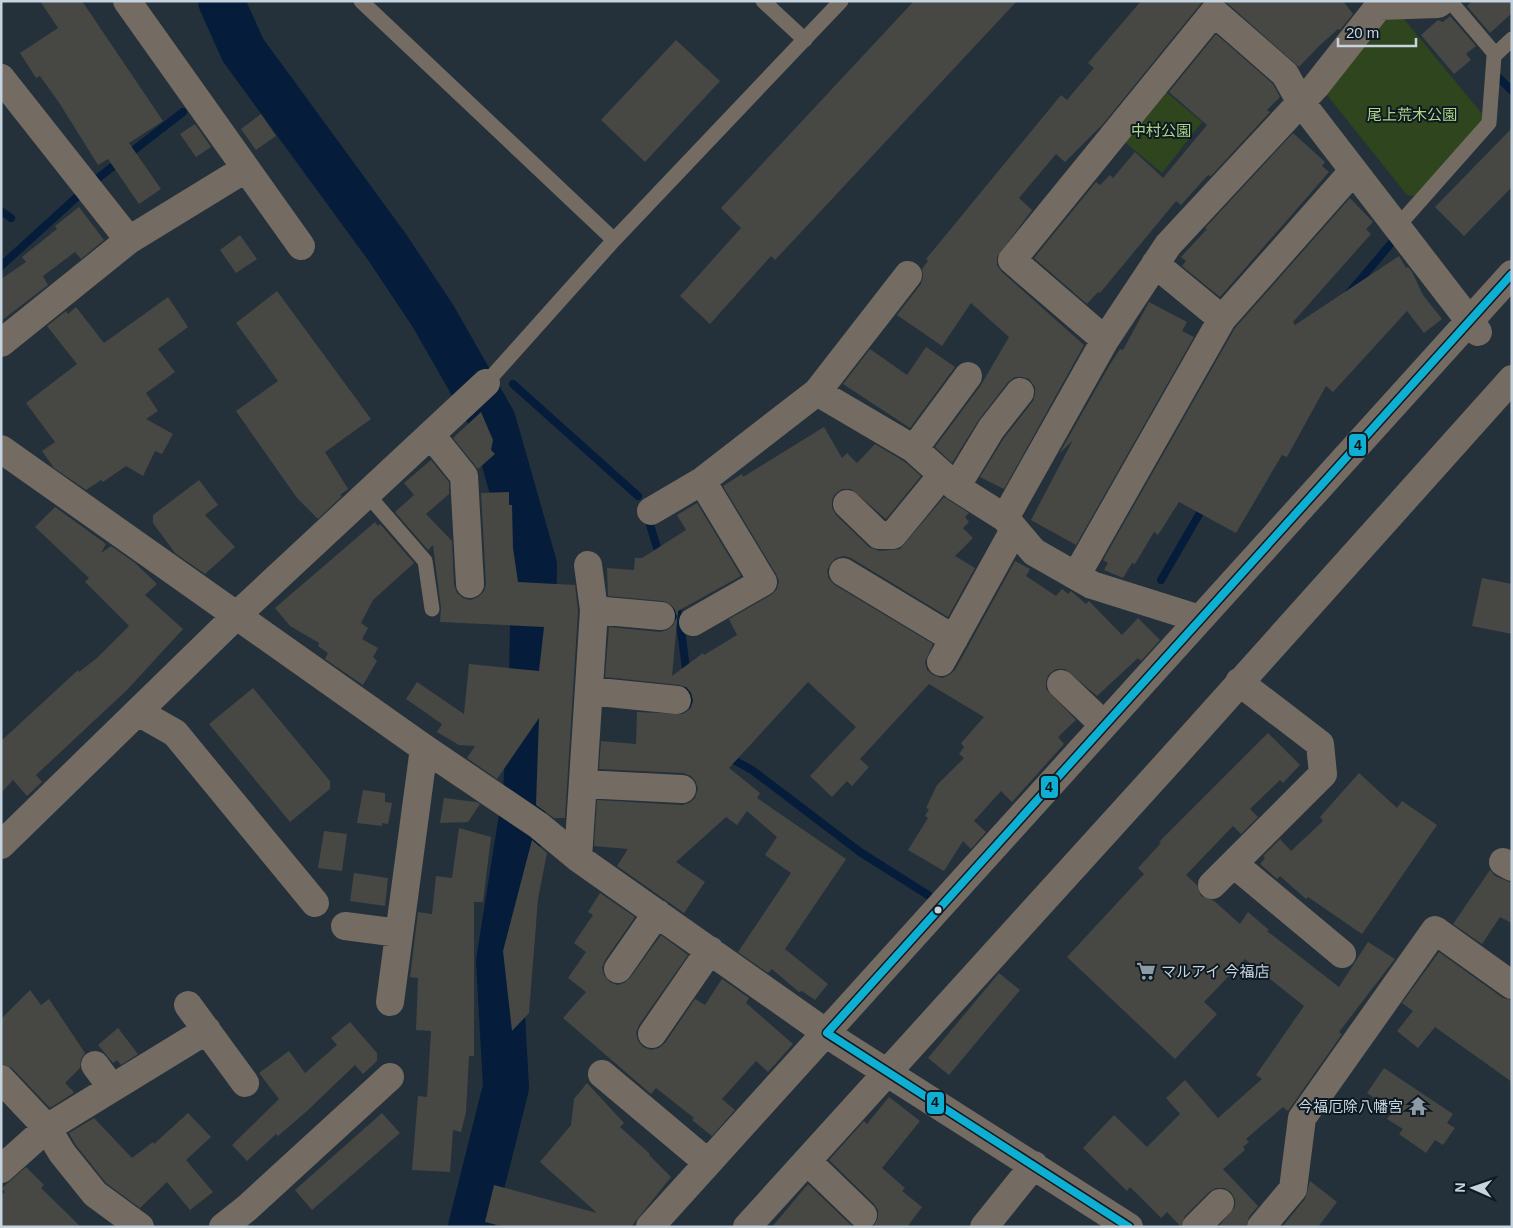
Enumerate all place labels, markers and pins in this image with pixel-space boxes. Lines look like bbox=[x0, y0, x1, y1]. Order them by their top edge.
unlabelled marker bbox=[933, 905, 943, 915]
supermarket icon: マルアイ 今福店 bbox=[1135, 960, 1157, 982]
place label: マルアイ 今福店 bbox=[1161, 963, 1269, 980]
temple icon: 今福厄除八幡宮 bbox=[1407, 1095, 1429, 1117]
place label: 今福厄除八幡宮 bbox=[1298, 1098, 1403, 1115]

